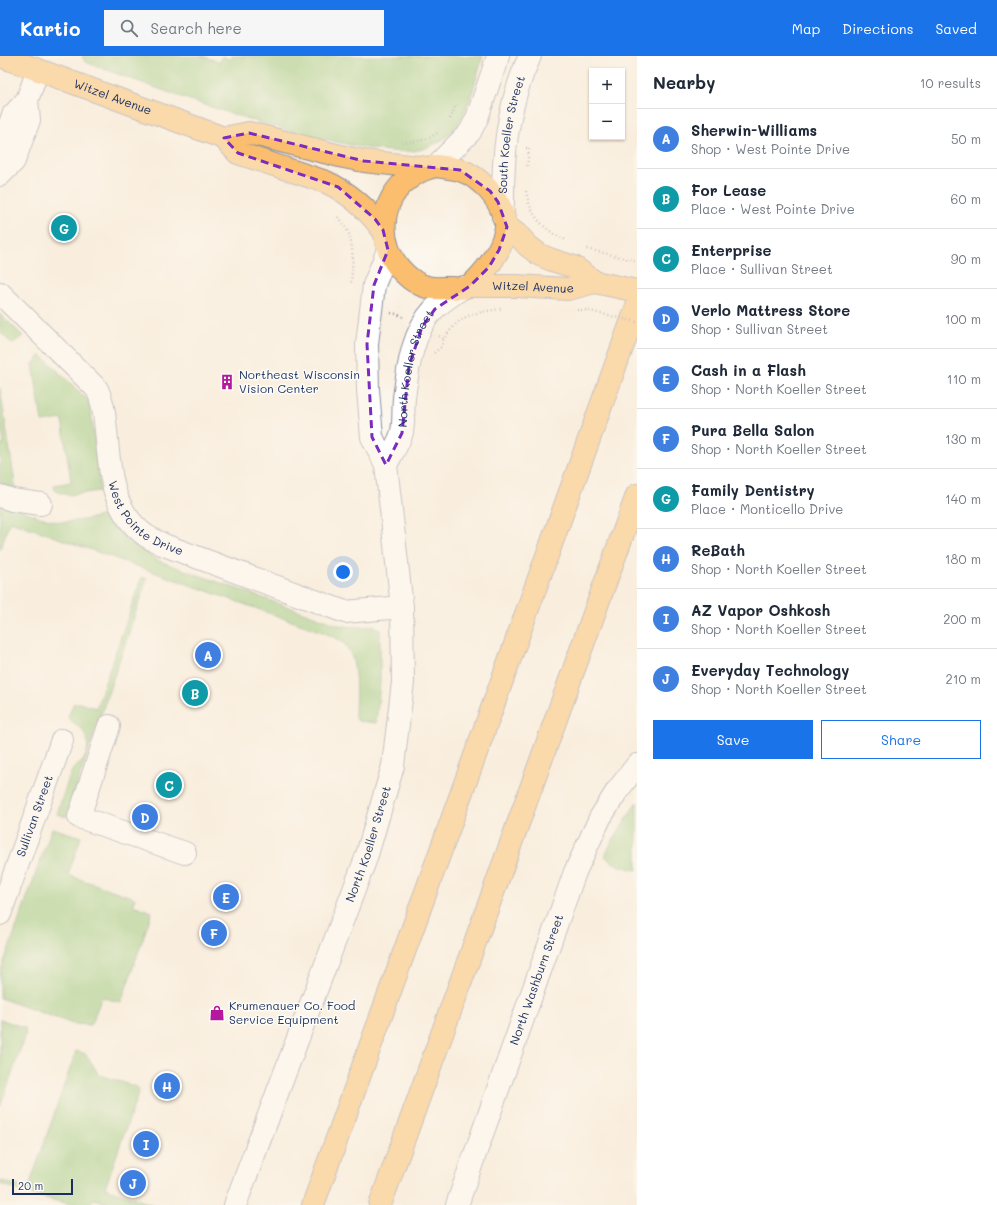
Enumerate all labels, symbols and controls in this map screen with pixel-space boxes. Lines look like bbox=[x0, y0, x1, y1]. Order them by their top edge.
search box bbox=[104, 10, 384, 46]
text: Kartio bbox=[20, 16, 80, 41]
icon: search bbox=[118, 17, 140, 39]
text: Search here bbox=[150, 18, 242, 38]
text: Map bbox=[792, 19, 820, 38]
text: Directions bbox=[842, 19, 913, 38]
text: Saved bbox=[935, 19, 977, 38]
map controls bbox=[589, 68, 625, 140]
button: + bbox=[589, 68, 625, 104]
text: Nearby bbox=[653, 71, 715, 93]
street label: South Koeller Street bbox=[494, 73, 528, 194]
text: 10 results bbox=[920, 74, 981, 91]
street label: Witzel Avenue bbox=[72, 75, 154, 118]
button: − bbox=[589, 104, 625, 140]
text: Sherwin-Williams bbox=[691, 120, 817, 140]
text: A bbox=[661, 130, 671, 147]
text: 50 m bbox=[951, 130, 981, 147]
text: Shop · West Pointe Drive bbox=[691, 140, 850, 157]
text: For Lease bbox=[691, 180, 766, 200]
text: B bbox=[662, 190, 670, 207]
text: 60 m bbox=[951, 190, 981, 207]
text: Place · West Pointe Drive bbox=[691, 200, 855, 217]
pin: G bbox=[51, 213, 77, 243]
text: Enterprise bbox=[691, 240, 771, 260]
text: C bbox=[661, 250, 671, 267]
text: 90 m bbox=[951, 250, 981, 267]
text: Place · Sullivan Street bbox=[691, 260, 833, 277]
street label: Witzel Avenue bbox=[492, 277, 576, 296]
text: Verlo Mattress Store bbox=[691, 300, 850, 320]
street label: North Koeller Street bbox=[394, 306, 437, 428]
text: D bbox=[661, 310, 671, 327]
text: 100 m bbox=[945, 310, 981, 327]
text: Shop · Sullivan Street bbox=[691, 320, 828, 337]
text: Cash in a Flash bbox=[691, 360, 806, 380]
place label: Northeast Wisconsin Vision Center bbox=[239, 366, 360, 396]
text: E bbox=[662, 370, 670, 387]
text: 110 m bbox=[947, 370, 981, 387]
building icon: Northeast Wisconsin Vision Center bbox=[218, 373, 236, 391]
text: Shop · North Koeller Street bbox=[691, 380, 867, 397]
text: Pura Bella Salon bbox=[691, 420, 814, 440]
text: F bbox=[662, 430, 670, 447]
text: 130 m bbox=[945, 430, 981, 447]
text: Shop · North Koeller Street bbox=[691, 440, 867, 457]
street label: West Pointe Drive bbox=[105, 479, 186, 558]
text: Family Dentistry bbox=[691, 480, 815, 500]
text: G bbox=[661, 490, 671, 507]
text: 140 m bbox=[945, 490, 981, 507]
text: Place · Monticello Drive bbox=[691, 500, 843, 517]
text: ReBath bbox=[691, 540, 745, 560]
text: H bbox=[661, 550, 671, 567]
text: 180 m bbox=[945, 550, 981, 567]
text: Shop · North Koeller Street bbox=[691, 560, 867, 577]
your location bbox=[333, 562, 353, 582]
text: AZ Vapor Oshkosh bbox=[691, 600, 830, 620]
text: I bbox=[663, 610, 669, 627]
text: 200 m bbox=[943, 610, 981, 627]
text: Shop · North Koeller Street bbox=[691, 620, 867, 637]
pin: A bbox=[195, 640, 221, 670]
text: Everyday Technology bbox=[691, 660, 849, 680]
text: J bbox=[662, 670, 670, 687]
text: 210 m bbox=[945, 670, 981, 687]
pin: B bbox=[182, 678, 208, 708]
text: Shop · North Koeller Street bbox=[691, 680, 867, 697]
button: Save bbox=[653, 720, 813, 759]
button: Share bbox=[821, 720, 981, 759]
pin: C bbox=[156, 770, 182, 800]
street label: Sullivan Street bbox=[12, 773, 56, 859]
street label: North Koeller Street bbox=[341, 784, 394, 904]
pin: D bbox=[132, 802, 158, 832]
pin: E bbox=[213, 882, 239, 912]
street label: North Washburn Street bbox=[505, 912, 566, 1047]
pin: F bbox=[201, 918, 227, 948]
place label: Krumenauer Co. Food Service Equipment bbox=[229, 997, 356, 1027]
shop icon: Krumenauer Co. Food Service Equipment bbox=[208, 1004, 226, 1022]
pin: H bbox=[154, 1071, 180, 1101]
pin: I bbox=[133, 1129, 159, 1159]
pin: J bbox=[120, 1168, 146, 1198]
scale bar bbox=[12, 1177, 73, 1196]
text: 20 m bbox=[18, 1178, 43, 1193]

